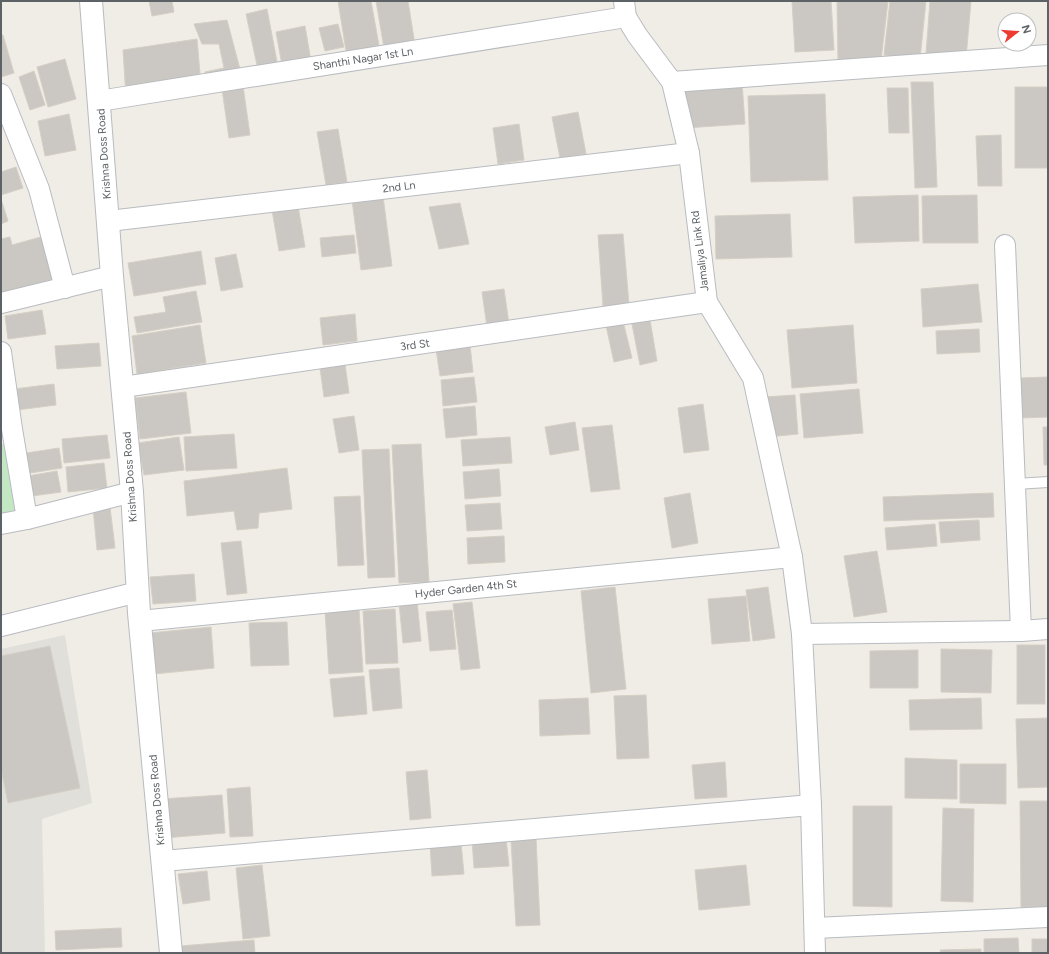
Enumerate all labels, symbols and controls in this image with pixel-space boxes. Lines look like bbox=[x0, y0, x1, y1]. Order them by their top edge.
north arrow bbox=[997, 12, 1037, 52]
text: N bbox=[1019, 23, 1034, 35]
street label: Shanthi Nagar 1st Ln bbox=[312, 45, 414, 73]
street label: Krishna Doss Road bbox=[94, 108, 114, 200]
street label: 2nd Ln bbox=[382, 179, 416, 195]
street label: Jamaliya Link Rd bbox=[689, 210, 711, 292]
street label: 3rd St bbox=[399, 336, 431, 354]
street label: Krishna Doss Road bbox=[120, 431, 140, 523]
street label: Hyder Garden 4th St bbox=[414, 577, 518, 601]
street label: Krishna Doss Road bbox=[147, 754, 167, 846]

